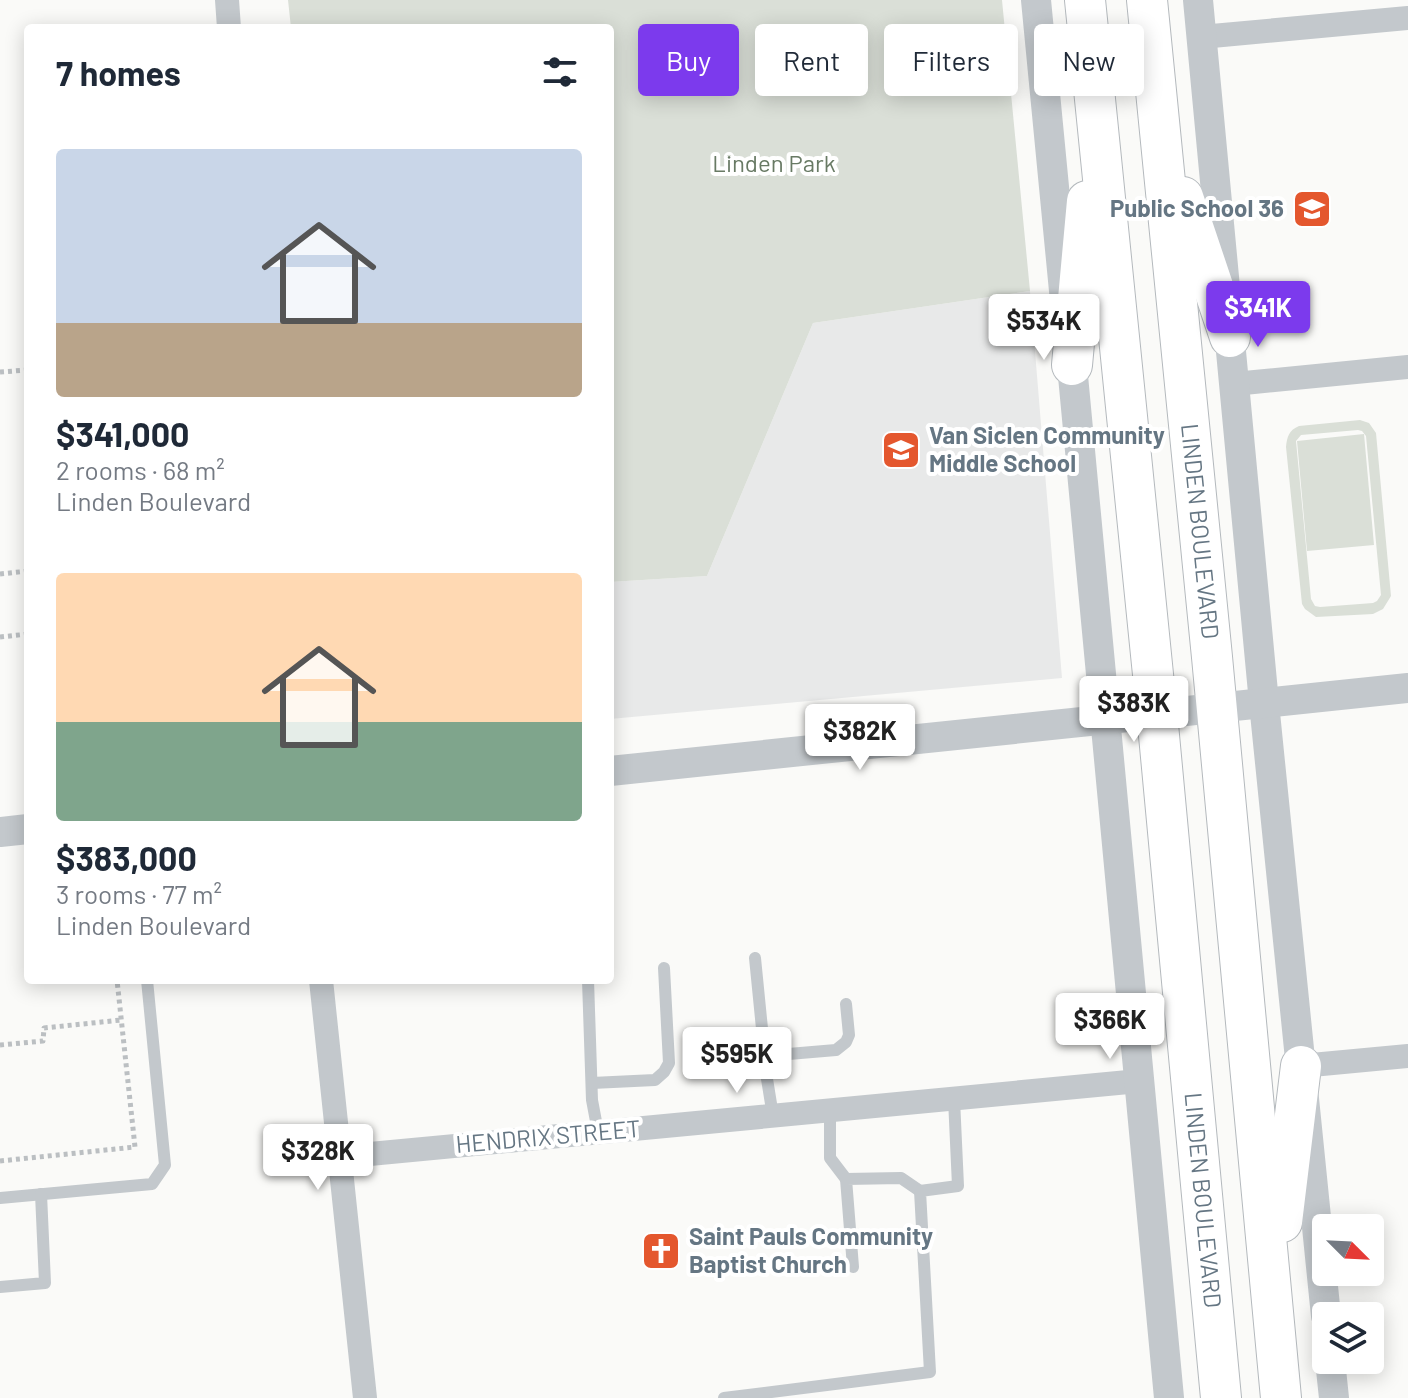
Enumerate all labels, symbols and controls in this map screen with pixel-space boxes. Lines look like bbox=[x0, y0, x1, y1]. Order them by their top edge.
chip: Buy bbox=[638, 24, 739, 96]
chip: Rent bbox=[755, 24, 868, 96]
chip: Filters bbox=[884, 24, 1018, 96]
chip: New bbox=[1034, 24, 1144, 96]
icon: filters bbox=[538, 50, 582, 94]
text: 7 homes bbox=[56, 52, 181, 93]
park label: Linden Park bbox=[712, 148, 836, 177]
school or university icon: Public School 36 bbox=[1291, 188, 1333, 230]
place label: Public School 36 bbox=[1110, 193, 1284, 222]
icon: home bbox=[247, 201, 391, 345]
pin: $341K bbox=[1202, 281, 1314, 349]
text: $341K bbox=[1224, 291, 1292, 322]
pin: $534K bbox=[988, 294, 1100, 362]
text: $534K bbox=[1007, 304, 1081, 335]
text: $341,000 bbox=[56, 413, 189, 454]
place label: Van Siclen Community Middle School bbox=[929, 420, 1165, 477]
street label: LINDEN BOULEVARD bbox=[1176, 422, 1226, 640]
school or university icon: Van Siclen Community Middle School bbox=[880, 429, 922, 471]
text: 2 rooms · 68 m² bbox=[56, 454, 225, 485]
text: Linden Boulevard bbox=[56, 485, 251, 516]
icon: home bbox=[247, 625, 391, 769]
pin: $383K bbox=[1078, 676, 1190, 744]
text: $383K bbox=[1097, 686, 1171, 717]
pin: $382K bbox=[804, 704, 916, 772]
text: $382K bbox=[823, 714, 897, 745]
text: $383,000 bbox=[56, 837, 197, 878]
text: 3 rooms · 77 m² bbox=[56, 878, 222, 909]
text: Linden Boulevard bbox=[56, 909, 251, 940]
pin: $366K bbox=[1054, 993, 1166, 1061]
text: $366K bbox=[1073, 1003, 1147, 1034]
pin: $595K bbox=[681, 1027, 793, 1095]
text: $595K bbox=[701, 1037, 773, 1068]
street label: LINDEN BOULEVARD bbox=[1179, 1091, 1228, 1309]
street label: HENDRIX STREET bbox=[454, 1113, 641, 1158]
pin: $328K bbox=[262, 1124, 374, 1192]
text: $328K bbox=[281, 1134, 355, 1165]
north arrow bbox=[1312, 1214, 1384, 1286]
map controls bbox=[1312, 1214, 1384, 1374]
place label: Saint Pauls Community Baptist Church bbox=[689, 1221, 933, 1278]
church icon: Saint Pauls Community Baptist Church bbox=[640, 1230, 682, 1272]
button: layers bbox=[1312, 1302, 1384, 1374]

